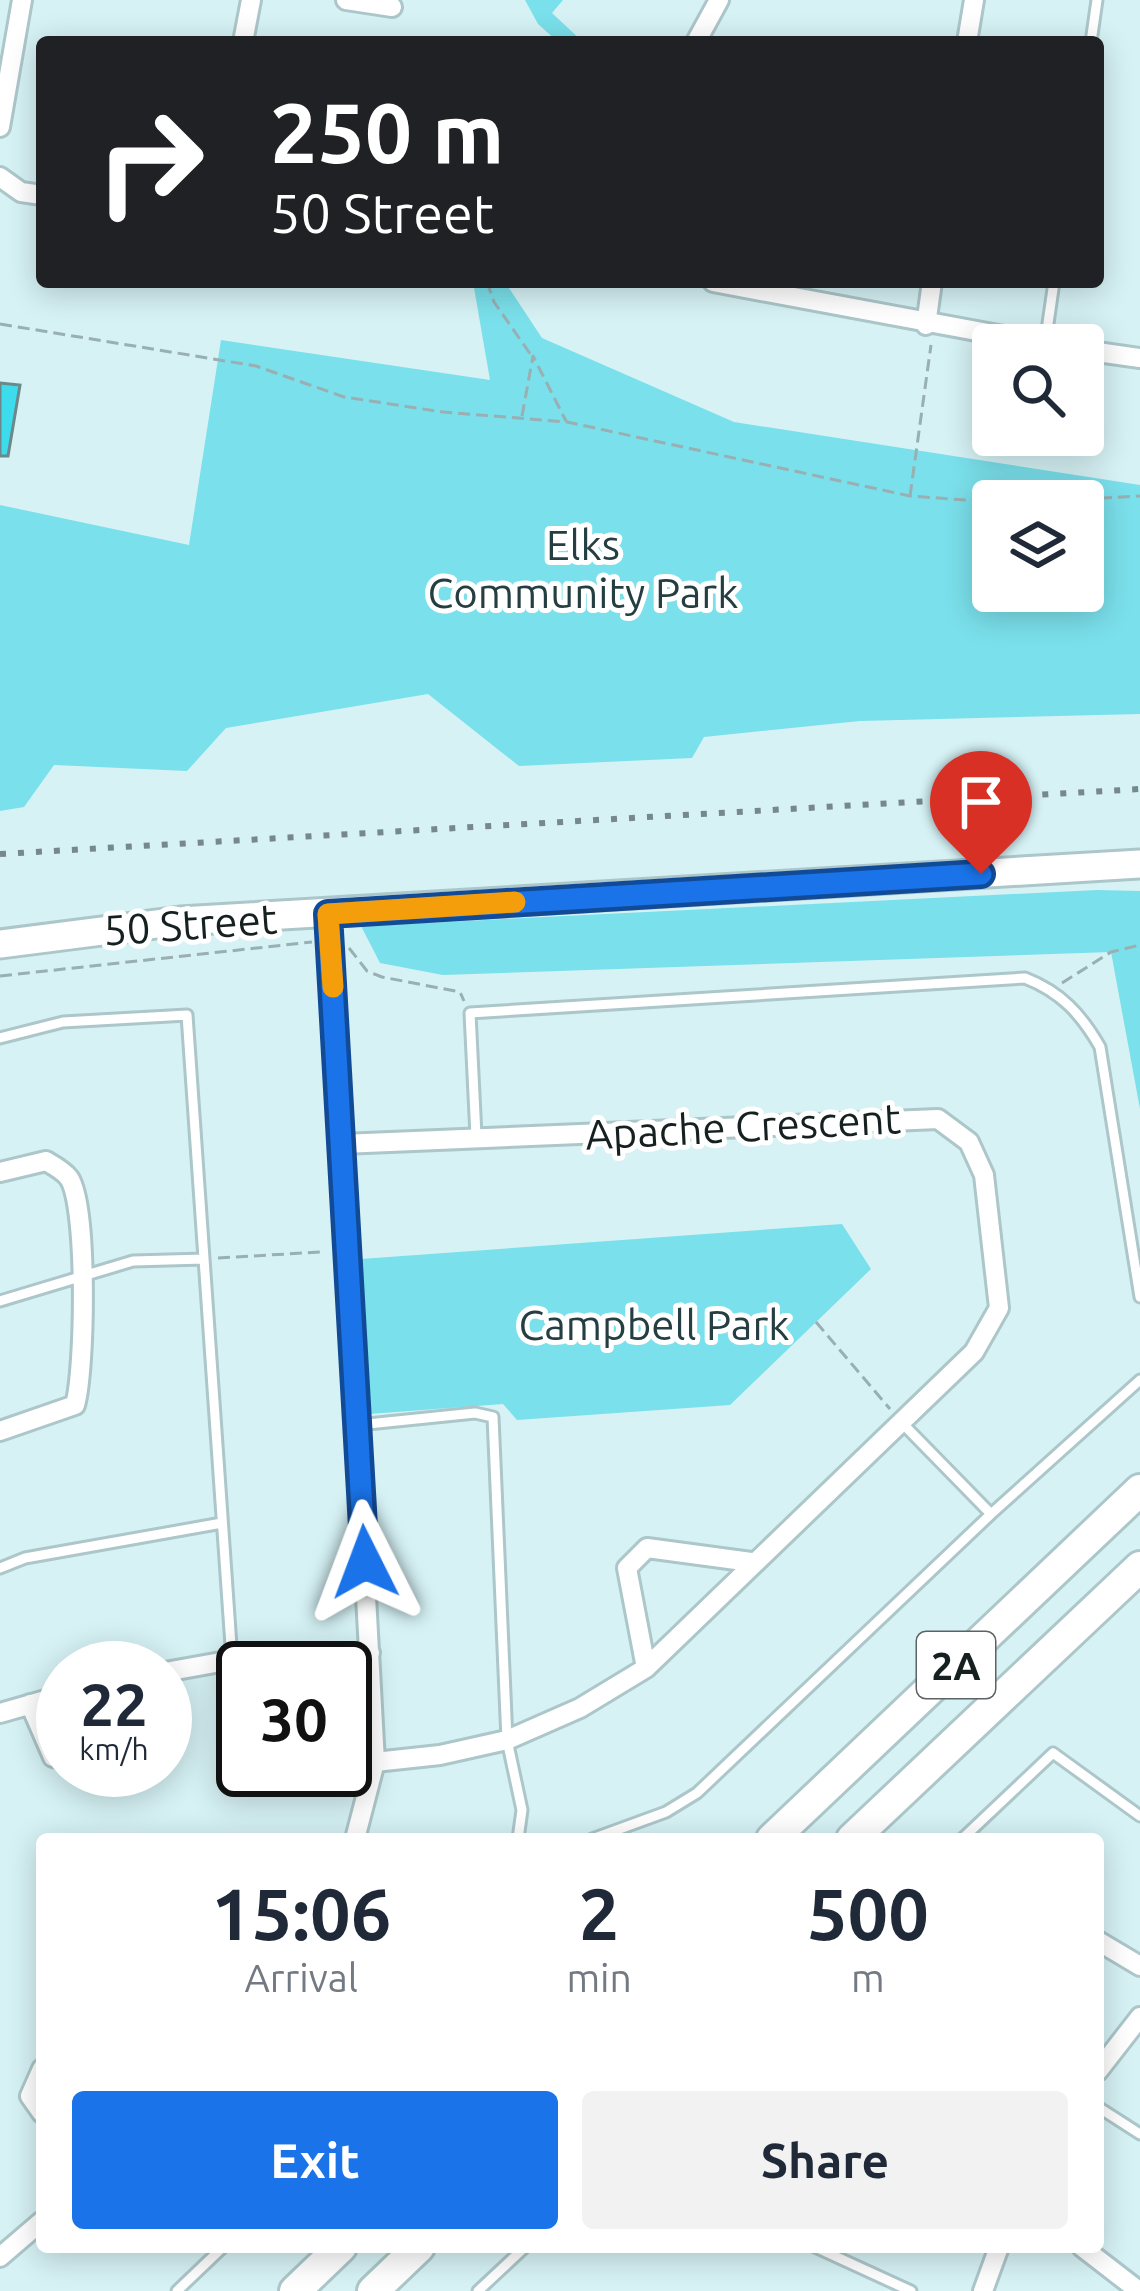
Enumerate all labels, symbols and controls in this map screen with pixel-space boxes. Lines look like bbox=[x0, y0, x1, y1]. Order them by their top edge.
icon: right bbox=[72, 84, 228, 240]
text: 250 m bbox=[270, 85, 504, 179]
text: 50 Street bbox=[270, 183, 494, 243]
map controls bbox=[972, 324, 1104, 612]
button: search bbox=[972, 324, 1104, 456]
button: layers bbox=[972, 480, 1104, 612]
park label: Elks Community Park bbox=[428, 521, 738, 616]
pin bbox=[930, 751, 1032, 874]
icon: arrive bbox=[948, 769, 1014, 835]
street label: 50 Street bbox=[101, 894, 279, 954]
street label: Apache Crescent bbox=[584, 1094, 902, 1158]
park label: Campbell Park bbox=[518, 1301, 790, 1348]
position arrow bbox=[302, 1499, 428, 1625]
road number: 2A bbox=[917, 1632, 995, 1698]
speed limit sign: 30 bbox=[216, 1641, 372, 1797]
text: 22 bbox=[80, 1670, 148, 1737]
text: km/h bbox=[79, 1732, 149, 1766]
text: 15:06 bbox=[211, 1873, 391, 1954]
text: 2 bbox=[579, 1873, 619, 1954]
text: 500 bbox=[807, 1873, 929, 1954]
text: Arrival bbox=[244, 1956, 358, 1999]
text: min bbox=[566, 1956, 632, 1999]
text: m bbox=[851, 1956, 885, 1999]
button: Exit bbox=[72, 2091, 558, 2229]
button: Share bbox=[582, 2091, 1068, 2229]

